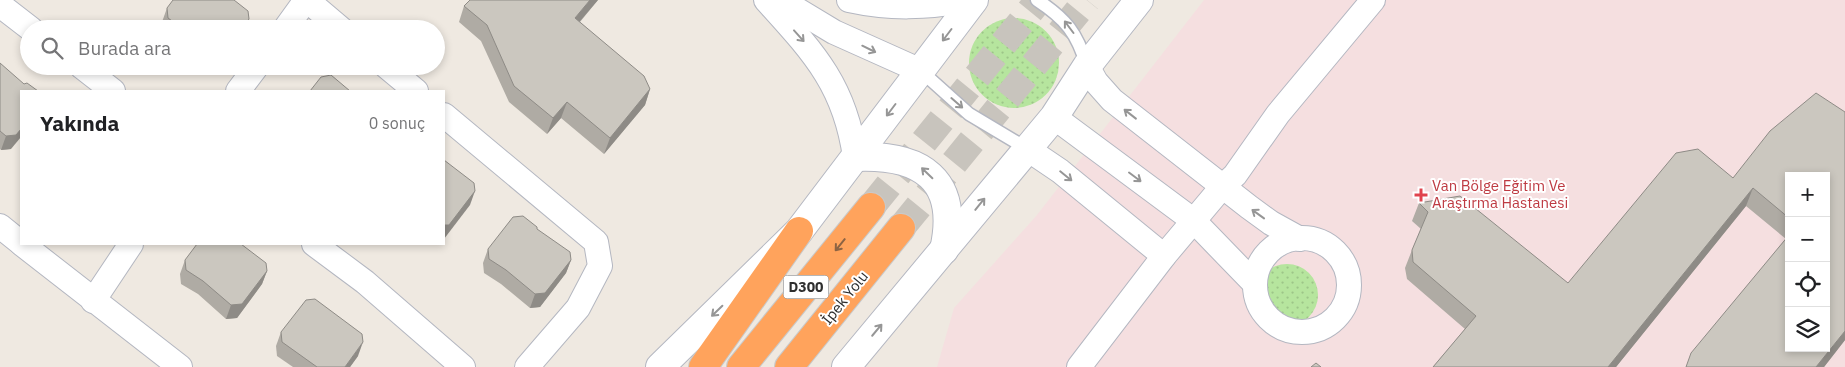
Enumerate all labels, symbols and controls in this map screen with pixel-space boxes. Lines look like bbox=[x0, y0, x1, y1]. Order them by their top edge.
search box bbox=[20, 20, 445, 75]
one-way arrow bbox=[1064, 21, 1075, 34]
one-way arrow bbox=[942, 28, 953, 41]
one-way arrow bbox=[793, 30, 805, 43]
icon: search bbox=[38, 34, 66, 62]
text: Burada ara bbox=[78, 36, 171, 60]
one-way arrow bbox=[862, 44, 877, 54]
one-way arrow bbox=[950, 97, 963, 109]
one-way arrow bbox=[886, 103, 896, 117]
text: Yakında bbox=[40, 109, 120, 137]
one-way arrow bbox=[1124, 109, 1137, 120]
text: 0 sonuç bbox=[369, 113, 425, 133]
one-way arrow bbox=[921, 168, 934, 180]
one-way arrow bbox=[1059, 170, 1072, 181]
one-way arrow bbox=[1128, 172, 1142, 182]
map controls bbox=[1785, 172, 1830, 352]
button: + bbox=[1785, 172, 1830, 217]
place label: Van Bölge Eğitim Ve Araştırma Hastanesi bbox=[1432, 176, 1568, 212]
marker: Van Bölge Eğitim Ve Araştırma Hastanesi bbox=[1414, 188, 1428, 202]
one-way arrow bbox=[975, 198, 986, 211]
one-way arrow bbox=[1251, 209, 1265, 219]
button: − bbox=[1785, 217, 1830, 262]
one-way arrow bbox=[835, 238, 846, 251]
button: locate bbox=[1785, 262, 1830, 307]
street label: İpek Yolu bbox=[817, 267, 872, 328]
road number: D300 bbox=[784, 276, 828, 298]
one-way arrow bbox=[711, 305, 723, 317]
button: layers bbox=[1785, 307, 1830, 352]
one-way arrow bbox=[871, 323, 883, 336]

